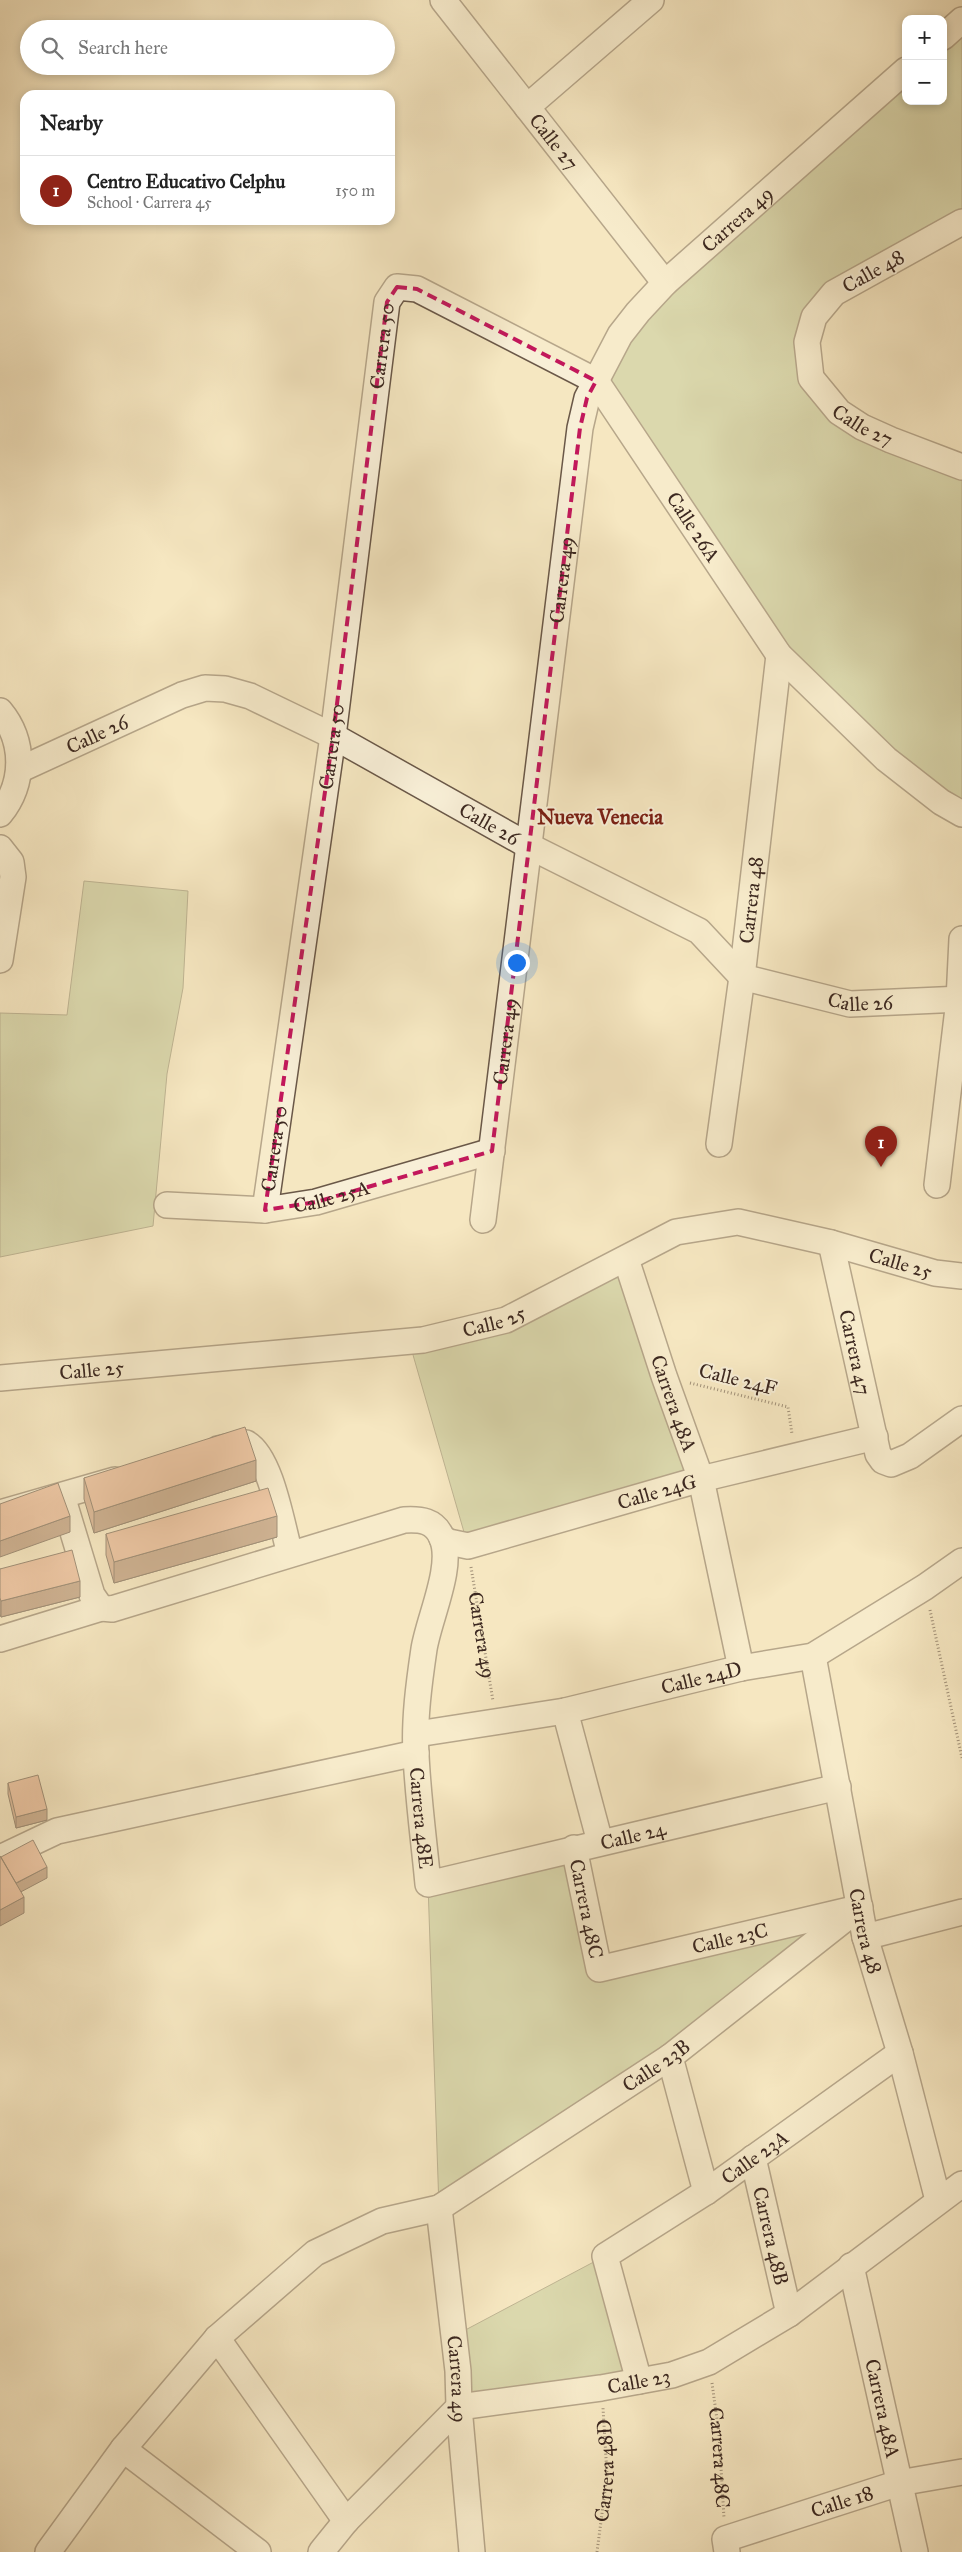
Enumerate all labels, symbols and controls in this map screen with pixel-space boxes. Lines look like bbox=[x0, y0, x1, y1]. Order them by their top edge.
map controls bbox=[902, 15, 947, 105]
button: + bbox=[902, 15, 947, 60]
search box bbox=[20, 20, 395, 75]
icon: search bbox=[38, 34, 66, 62]
text: Search here bbox=[78, 36, 168, 59]
button: − bbox=[902, 60, 947, 105]
street label: Calle 27 bbox=[524, 108, 584, 175]
text: Nearby bbox=[40, 110, 103, 136]
text: Centro Educativo Celphu bbox=[87, 170, 285, 193]
text: 1 bbox=[53, 181, 59, 200]
text: 150 m bbox=[335, 181, 375, 200]
street label: Carrera 49 bbox=[696, 181, 778, 257]
text: School · Carrera 45 bbox=[87, 193, 212, 212]
street label: Calle 48 bbox=[838, 244, 908, 298]
street label: Carrera 50 bbox=[364, 301, 399, 390]
street label: Calle 27 bbox=[828, 399, 897, 451]
street label: Calle 26A bbox=[661, 487, 726, 567]
street label: Carrera 49 bbox=[544, 535, 579, 625]
street label: Carrera 50 bbox=[313, 702, 349, 791]
street label: Calle 26 bbox=[62, 709, 133, 759]
street label: Calle 26 bbox=[455, 797, 525, 851]
district label: Nueva Venecia bbox=[537, 804, 664, 830]
street label: Carrera 48 bbox=[734, 855, 768, 945]
your location bbox=[504, 950, 530, 976]
street label: Calle 26 bbox=[825, 987, 894, 1016]
street label: Carrera 49 bbox=[488, 996, 522, 1086]
street label: Carrera 50 bbox=[256, 1104, 292, 1193]
pin: 1 bbox=[865, 1126, 897, 1167]
street label: Calle 25A bbox=[292, 1175, 373, 1217]
street label: Calle 25 bbox=[866, 1243, 935, 1284]
street label: Calle 25 bbox=[460, 1300, 529, 1342]
street label: Carrera 47 bbox=[834, 1307, 876, 1397]
street label: Carrera 48A bbox=[646, 1352, 702, 1455]
street label: Calle 25 bbox=[58, 1355, 125, 1385]
street label: Calle 24F bbox=[696, 1358, 780, 1400]
street label: Calle 24G bbox=[615, 1469, 699, 1514]
street label: Carrera 49 bbox=[463, 1590, 501, 1680]
street label: Calle 24D bbox=[658, 1656, 744, 1699]
street label: Carrera 48E bbox=[405, 1766, 438, 1870]
street label: Calle 24 bbox=[598, 1816, 669, 1855]
street label: Carrera 48C bbox=[565, 1857, 609, 1961]
street label: Carrera 48 bbox=[844, 1886, 887, 1977]
street label: Calle 23C bbox=[690, 1918, 770, 1959]
street label: Calle 23B bbox=[618, 2034, 695, 2097]
street label: Calle 23A bbox=[716, 2125, 793, 2189]
street label: Carrera 48B bbox=[748, 2184, 794, 2288]
street label: Carrera 49 bbox=[442, 2334, 472, 2424]
street label: Carrera 48A bbox=[860, 2357, 906, 2461]
street label: Calle 23 bbox=[605, 2364, 672, 2399]
street label: Carrera 48C bbox=[703, 2406, 735, 2509]
street label: Carrera 48D bbox=[589, 2418, 619, 2523]
street label: Calle 18 bbox=[808, 2480, 876, 2523]

